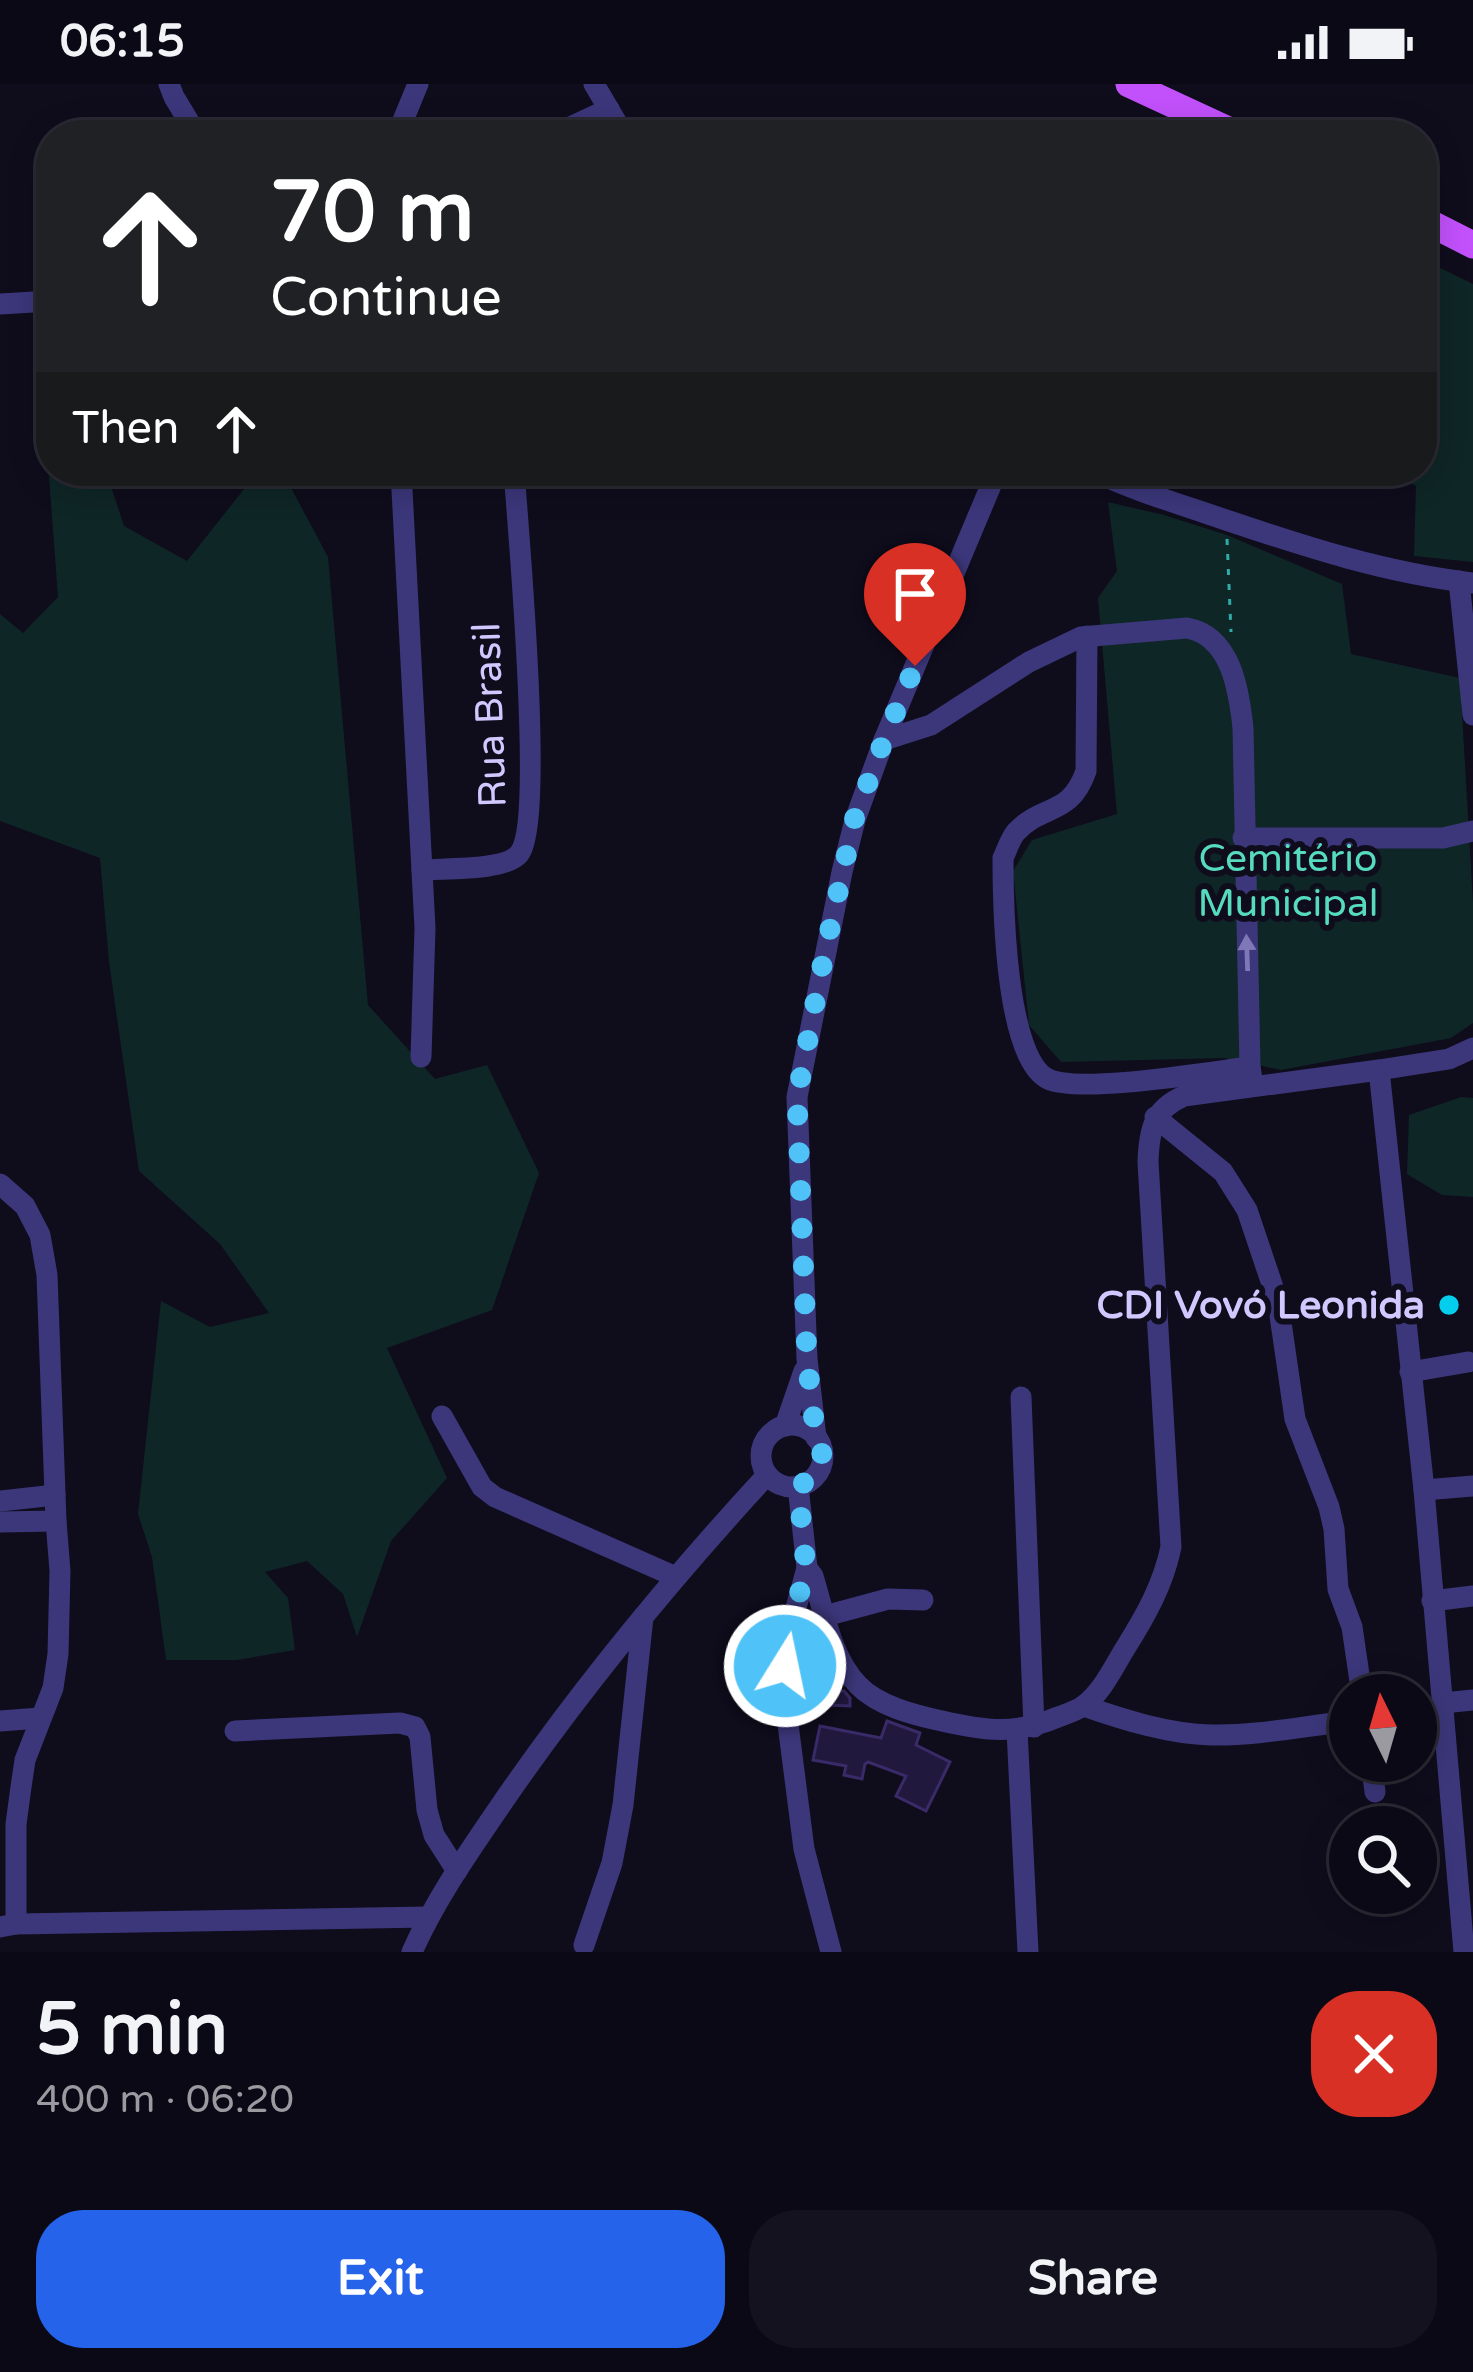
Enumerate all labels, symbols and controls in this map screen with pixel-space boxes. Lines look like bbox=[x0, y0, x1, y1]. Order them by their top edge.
text: 06:15 bbox=[60, 15, 185, 69]
text: 70 m bbox=[270, 163, 474, 264]
icon: ahead bbox=[72, 168, 228, 324]
text: Continue bbox=[270, 265, 502, 330]
icon: ahead bbox=[203, 396, 269, 462]
text: Then bbox=[72, 402, 179, 456]
pin bbox=[864, 543, 966, 666]
icon: arrive bbox=[882, 561, 948, 627]
street label: Rua Brasil bbox=[463, 622, 517, 808]
park label: Cemitério Municipal bbox=[1197, 835, 1379, 927]
one-way arrow bbox=[1237, 933, 1256, 971]
place label: CDI Vovó Leonida bbox=[1097, 1282, 1425, 1329]
marker: CDI Vovó Leonida bbox=[1436, 1292, 1462, 1318]
position arrow bbox=[722, 1603, 848, 1729]
north arrow bbox=[1329, 1674, 1437, 1782]
map controls bbox=[1329, 1674, 1437, 1914]
button: search bbox=[1329, 1806, 1437, 1914]
text: 5 min bbox=[36, 1987, 228, 2074]
button: close bbox=[1311, 1991, 1437, 2117]
text: 400 m · 06:20 bbox=[36, 2076, 294, 2123]
button: Exit bbox=[36, 2210, 725, 2348]
button: Share bbox=[749, 2210, 1437, 2348]

